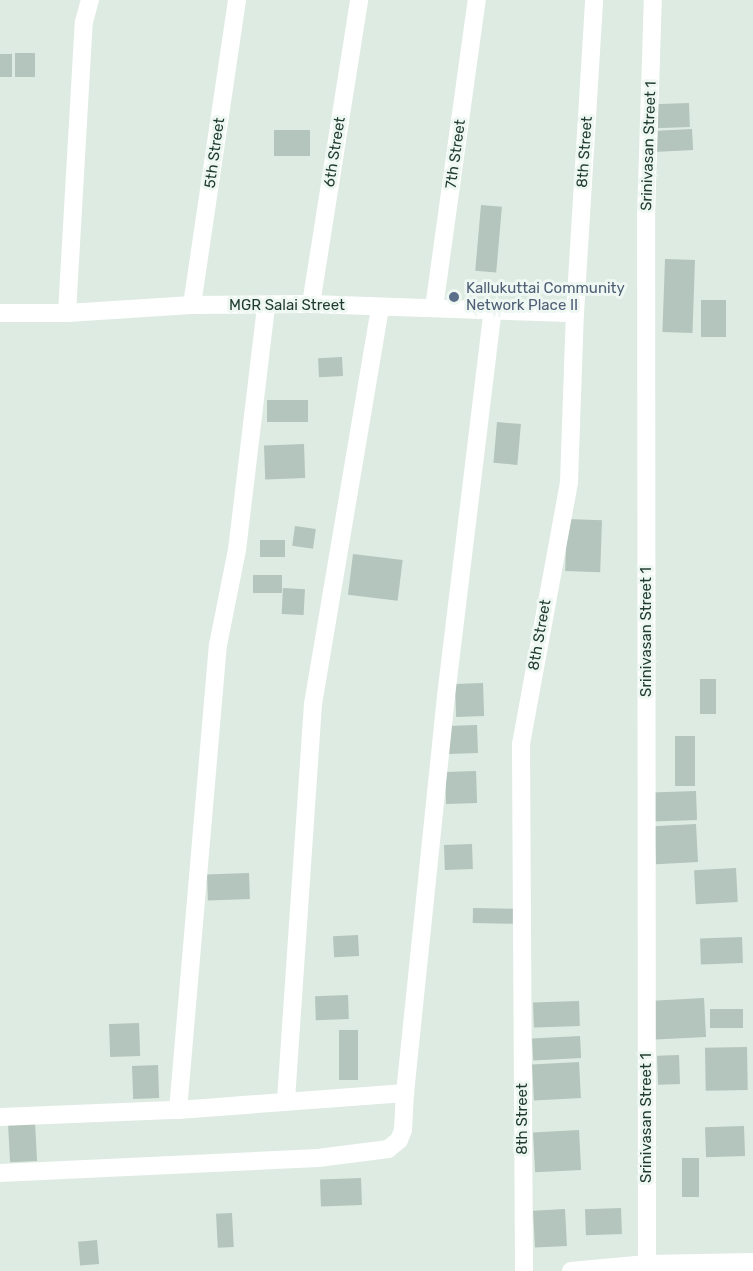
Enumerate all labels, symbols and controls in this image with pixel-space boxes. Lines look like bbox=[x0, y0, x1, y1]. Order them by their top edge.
street label: Srinivasan Street 1 bbox=[638, 81, 660, 211]
street label: 6th Street bbox=[321, 115, 349, 189]
street label: 8th Street bbox=[574, 116, 596, 188]
street label: 5th Street bbox=[201, 117, 229, 189]
street label: 7th Street bbox=[442, 118, 470, 190]
place label: Kallukuttai Community Network Place II bbox=[466, 279, 625, 314]
marker: Kallukuttai Community Network Place II bbox=[447, 290, 461, 304]
street label: MGR Salai Street bbox=[229, 297, 345, 315]
street label: Srinivasan Street 1 bbox=[638, 567, 656, 697]
street label: 8th Street bbox=[525, 598, 555, 672]
street label: Srinivasan Street 1 bbox=[638, 1053, 656, 1183]
street label: 8th Street bbox=[514, 1083, 532, 1155]

